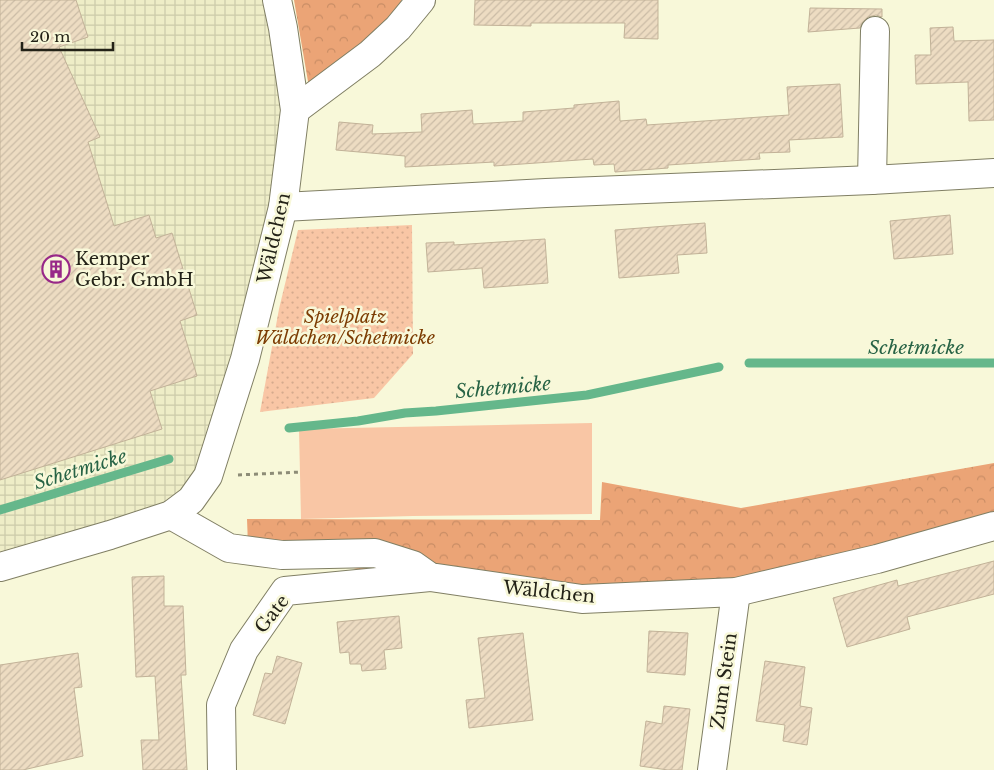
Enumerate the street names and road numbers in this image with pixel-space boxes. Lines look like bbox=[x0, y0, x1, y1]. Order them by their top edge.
street label: Wäldchen bbox=[253, 191, 295, 286]
street label: Wäldchen bbox=[501, 576, 596, 608]
street label: Gate bbox=[250, 590, 294, 638]
street label: Zum Stein bbox=[706, 631, 742, 731]

